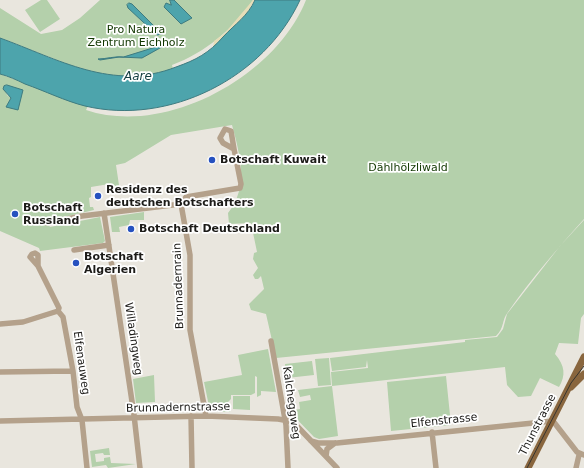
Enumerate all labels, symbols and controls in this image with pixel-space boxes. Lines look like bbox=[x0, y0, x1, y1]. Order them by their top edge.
park label: Pro Natura Zentrum Eichholz bbox=[88, 23, 184, 49]
water label: Aare bbox=[124, 70, 152, 84]
place label: Botschaft Kuwait bbox=[220, 153, 326, 167]
marker: Botschaft Kuwait bbox=[207, 155, 217, 165]
park label: Dählhölzliwald bbox=[368, 161, 448, 175]
place label: Residenz des deutschen Botschafters bbox=[106, 183, 253, 209]
marker: Residenz des deutschen Botschafters bbox=[93, 191, 103, 201]
place label: Botschaft Russland bbox=[23, 201, 83, 227]
marker: Botschaft Russland bbox=[10, 209, 20, 219]
place label: Botschaft Deutschland bbox=[139, 222, 280, 236]
marker: Botschaft Deutschland bbox=[126, 224, 136, 234]
street label: Brunnadernrain bbox=[171, 243, 187, 329]
place label: Botschaft Algerien bbox=[84, 250, 144, 276]
marker: Botschaft Algerien bbox=[71, 258, 81, 268]
street label: Willadingweg bbox=[121, 302, 145, 376]
street label: Elfenauweg bbox=[70, 330, 92, 396]
street label: Kalcheggweg bbox=[279, 366, 303, 440]
street label: Thunstrasse bbox=[517, 392, 559, 458]
street label: Brunnadernstrasse bbox=[126, 400, 230, 416]
street label: Elfenstrasse bbox=[410, 411, 478, 431]

